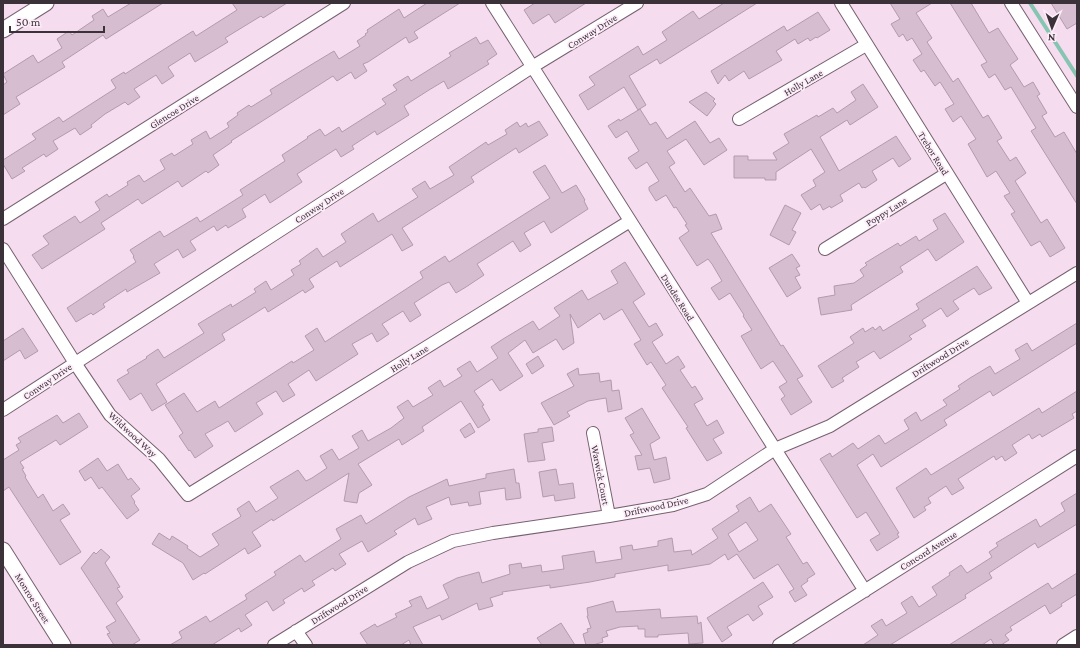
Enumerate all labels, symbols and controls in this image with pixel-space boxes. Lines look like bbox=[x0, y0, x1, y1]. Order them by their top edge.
scale bar bbox=[10, 8, 104, 34]
north arrow bbox=[1032, 8, 1072, 48]
street label: Conway Drive bbox=[565, 12, 620, 51]
text: 50 m bbox=[16, 15, 41, 29]
text: N bbox=[1047, 32, 1056, 44]
street label: Holly Lane bbox=[782, 67, 825, 98]
street label: Glencoe Drive bbox=[148, 92, 201, 131]
street label: Trebor Road bbox=[916, 130, 952, 178]
street label: Conway Drive bbox=[293, 185, 346, 225]
street label: Poppy Lane bbox=[864, 194, 909, 228]
street label: Dundee Road bbox=[659, 272, 697, 323]
street label: Driftwood Drive bbox=[910, 335, 971, 379]
street label: Holly Lane bbox=[388, 342, 431, 374]
street label: Conway Drive bbox=[21, 361, 74, 402]
street label: Wildwood Way bbox=[106, 409, 159, 460]
street label: Warwick Court bbox=[589, 444, 612, 507]
street label: Driftwood Drive bbox=[623, 494, 690, 519]
street label: Concord Avenue bbox=[898, 528, 959, 572]
street label: Monroe Street bbox=[13, 571, 53, 626]
street label: Driftwood Drive bbox=[309, 582, 370, 626]

